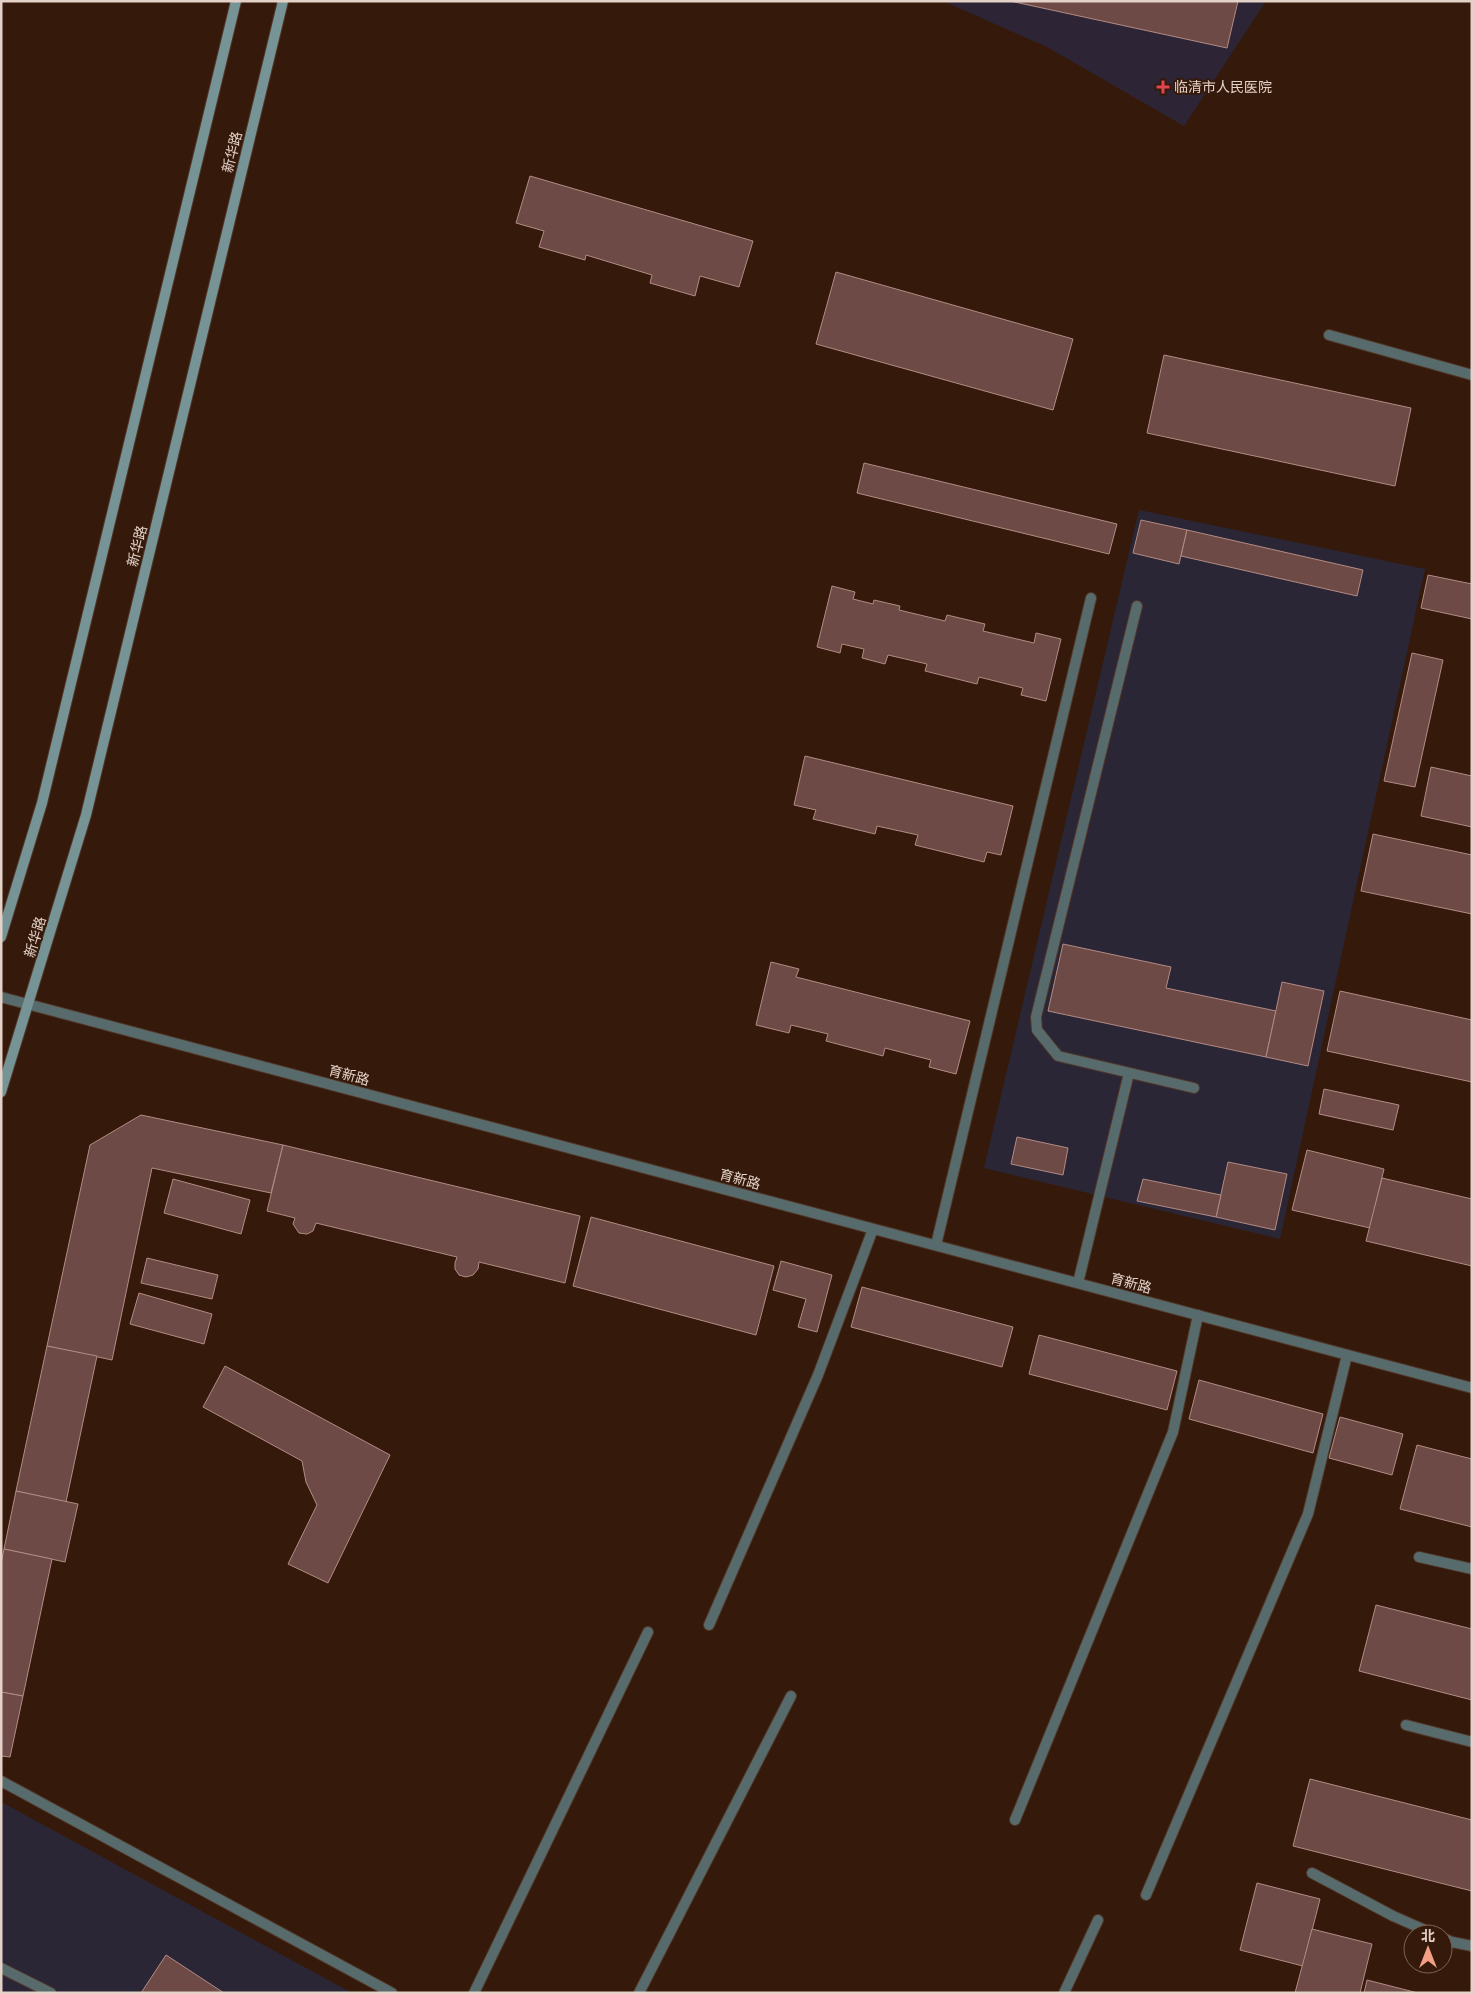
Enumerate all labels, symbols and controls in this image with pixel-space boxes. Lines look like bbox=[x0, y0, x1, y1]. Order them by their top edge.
place label: 临清市人民医院 bbox=[1174, 79, 1272, 95]
marker: 临清市人民医院 bbox=[1156, 80, 1170, 94]
street label: 新华路 bbox=[219, 130, 245, 174]
street label: 新华路 bbox=[124, 524, 150, 568]
street label: 新华路 bbox=[21, 915, 49, 959]
street label: 育新路 bbox=[327, 1062, 371, 1088]
street label: 育新路 bbox=[718, 1166, 762, 1192]
street label: 育新路 bbox=[1109, 1270, 1153, 1296]
north arrow bbox=[1403, 1924, 1453, 1974]
text: 北 bbox=[1421, 1928, 1435, 1944]

